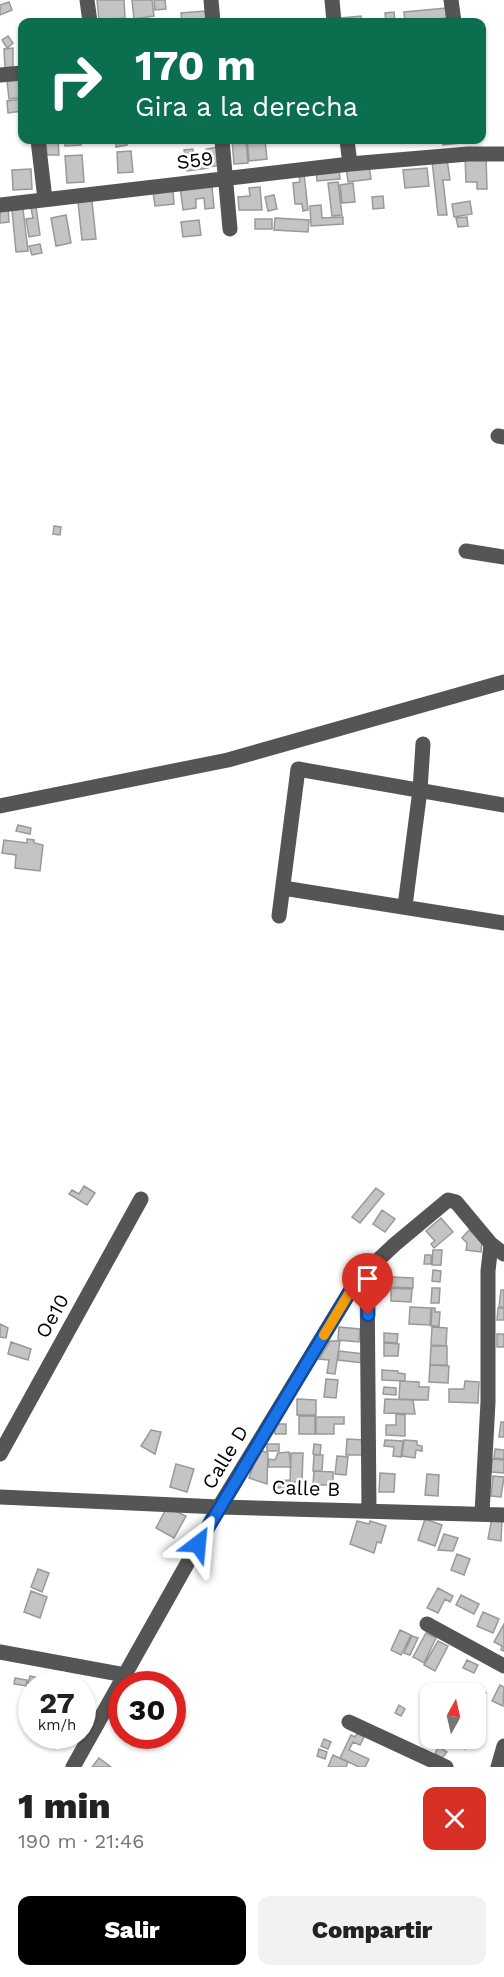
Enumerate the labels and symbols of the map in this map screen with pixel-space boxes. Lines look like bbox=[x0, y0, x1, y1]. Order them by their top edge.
street label: S59 bbox=[175, 146, 215, 174]
pin bbox=[342, 1253, 393, 1315]
street label: Oe10 bbox=[30, 1290, 74, 1342]
street label: Calle D bbox=[197, 1421, 253, 1493]
street label: Calle B bbox=[271, 1475, 341, 1501]
position arrow bbox=[166, 1512, 230, 1576]
speed limit sign: 30 bbox=[108, 1671, 186, 1749]
north arrow bbox=[420, 1683, 486, 1749]

